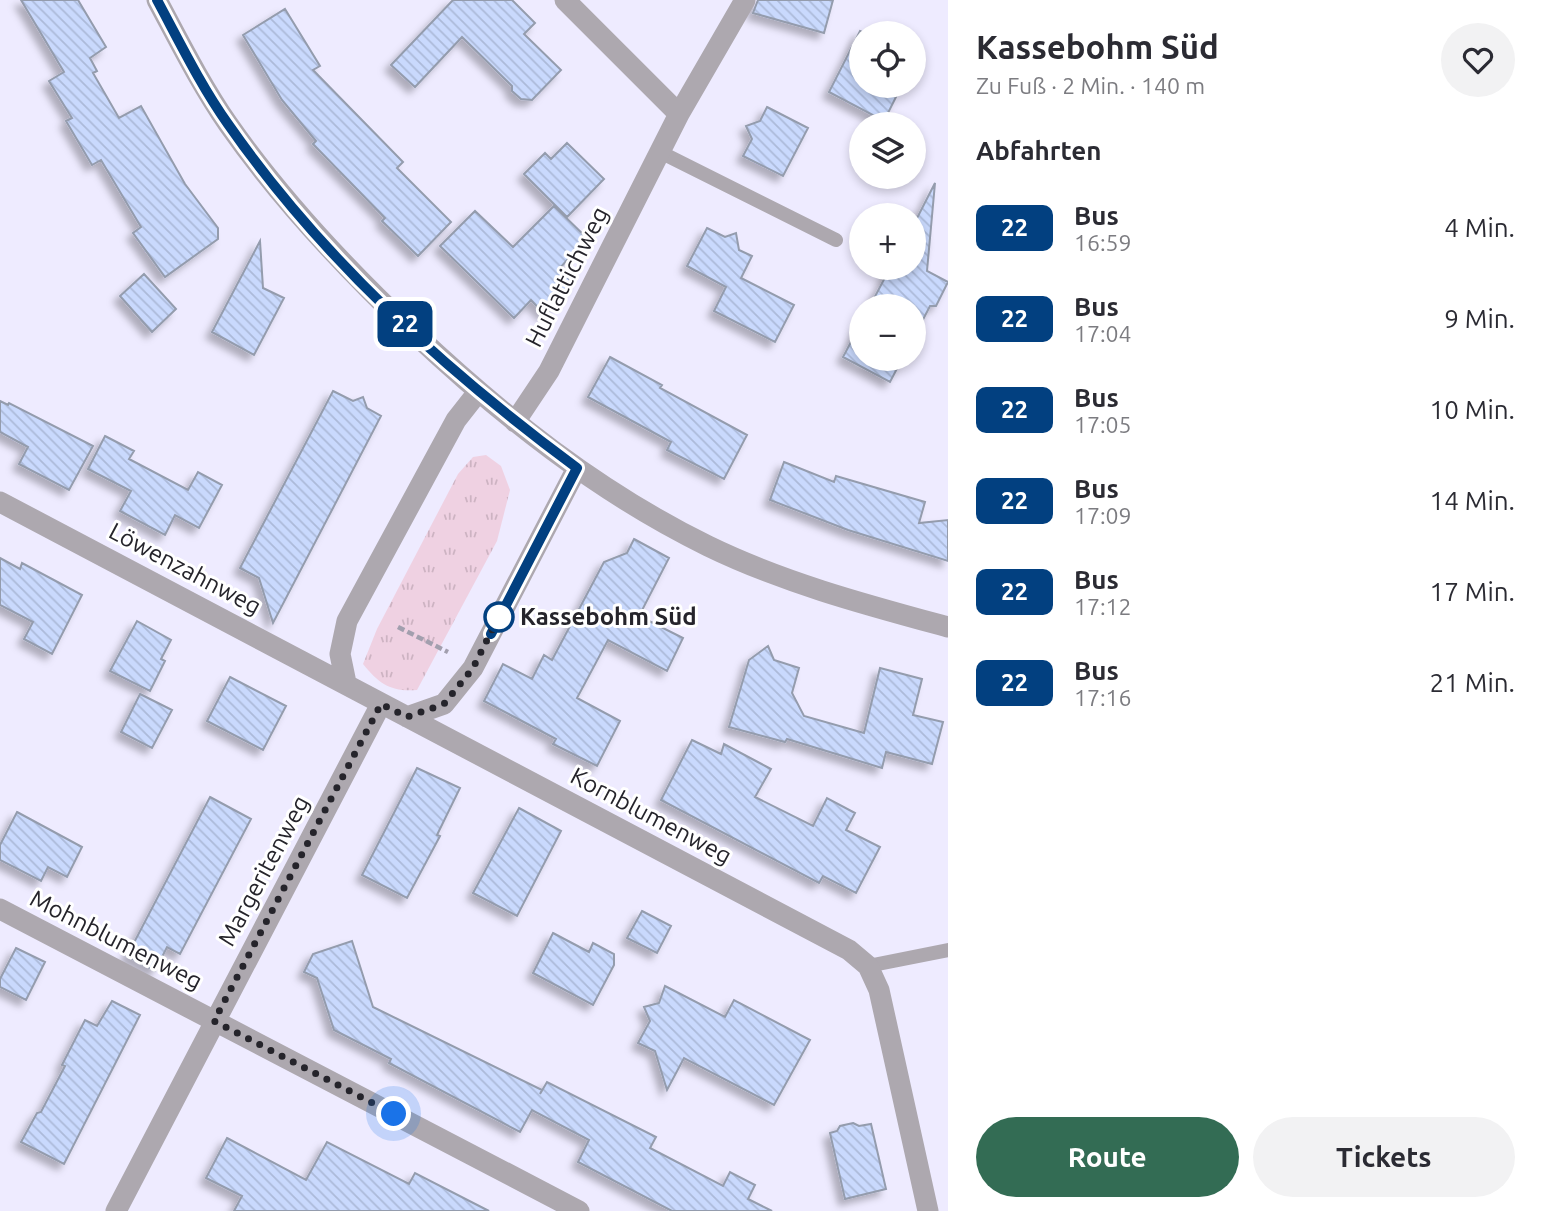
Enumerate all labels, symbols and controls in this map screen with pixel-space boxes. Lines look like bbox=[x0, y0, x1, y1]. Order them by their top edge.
map controls bbox=[849, 21, 926, 371]
button: locate bbox=[849, 21, 926, 98]
button: heart bbox=[1441, 23, 1515, 97]
text: Kassebohm Süd bbox=[976, 28, 1219, 65]
text: Zu Fuß · 2 Min. · 140 m bbox=[976, 73, 1205, 98]
button: layers bbox=[849, 112, 926, 189]
text: Abfahrten bbox=[976, 136, 1101, 165]
text: Bus bbox=[1074, 201, 1119, 230]
street label: Huflattichweg bbox=[520, 202, 613, 351]
button: + bbox=[849, 203, 926, 280]
text: 4 Min. bbox=[1444, 213, 1515, 242]
text: 22 bbox=[1001, 214, 1028, 241]
text: 16:59 bbox=[1074, 230, 1132, 255]
text: Bus bbox=[1074, 292, 1119, 321]
button: − bbox=[849, 294, 926, 371]
line badge: 22 bbox=[374, 301, 436, 347]
text: 9 Min. bbox=[1444, 304, 1515, 333]
text: 22 bbox=[1001, 305, 1028, 332]
text: 22 bbox=[391, 310, 419, 337]
text: 17:04 bbox=[1074, 321, 1132, 346]
text: Bus bbox=[1074, 383, 1119, 412]
text: 10 Min. bbox=[1430, 395, 1515, 424]
text: 22 bbox=[1001, 396, 1028, 423]
text: 17:05 bbox=[1074, 412, 1132, 437]
text: Bus bbox=[1074, 474, 1119, 503]
text: 14 Min. bbox=[1430, 486, 1515, 515]
text: 22 bbox=[1001, 487, 1028, 514]
text: 17:09 bbox=[1074, 503, 1132, 528]
street label: Löwenzahnweg bbox=[105, 517, 266, 620]
text: Bus bbox=[1074, 565, 1119, 594]
text: 17 Min. bbox=[1430, 577, 1515, 606]
text: 22 bbox=[1001, 578, 1028, 605]
text: 17:12 bbox=[1074, 594, 1132, 619]
marker: Kassebohm Süd bbox=[484, 602, 514, 632]
place label: Kassebohm Süd bbox=[520, 603, 697, 630]
text: Bus bbox=[1074, 656, 1119, 685]
text: 21 Min. bbox=[1430, 668, 1515, 697]
text: 22 bbox=[1001, 669, 1028, 696]
text: 17:16 bbox=[1074, 685, 1132, 710]
street label: Kornblumenweg bbox=[566, 762, 736, 869]
street label: Margeritenweg bbox=[213, 791, 314, 950]
street label: Mohnblumenweg bbox=[26, 884, 207, 995]
your location bbox=[376, 1096, 411, 1131]
button: Route bbox=[976, 1117, 1239, 1197]
button: Tickets bbox=[1253, 1117, 1515, 1197]

